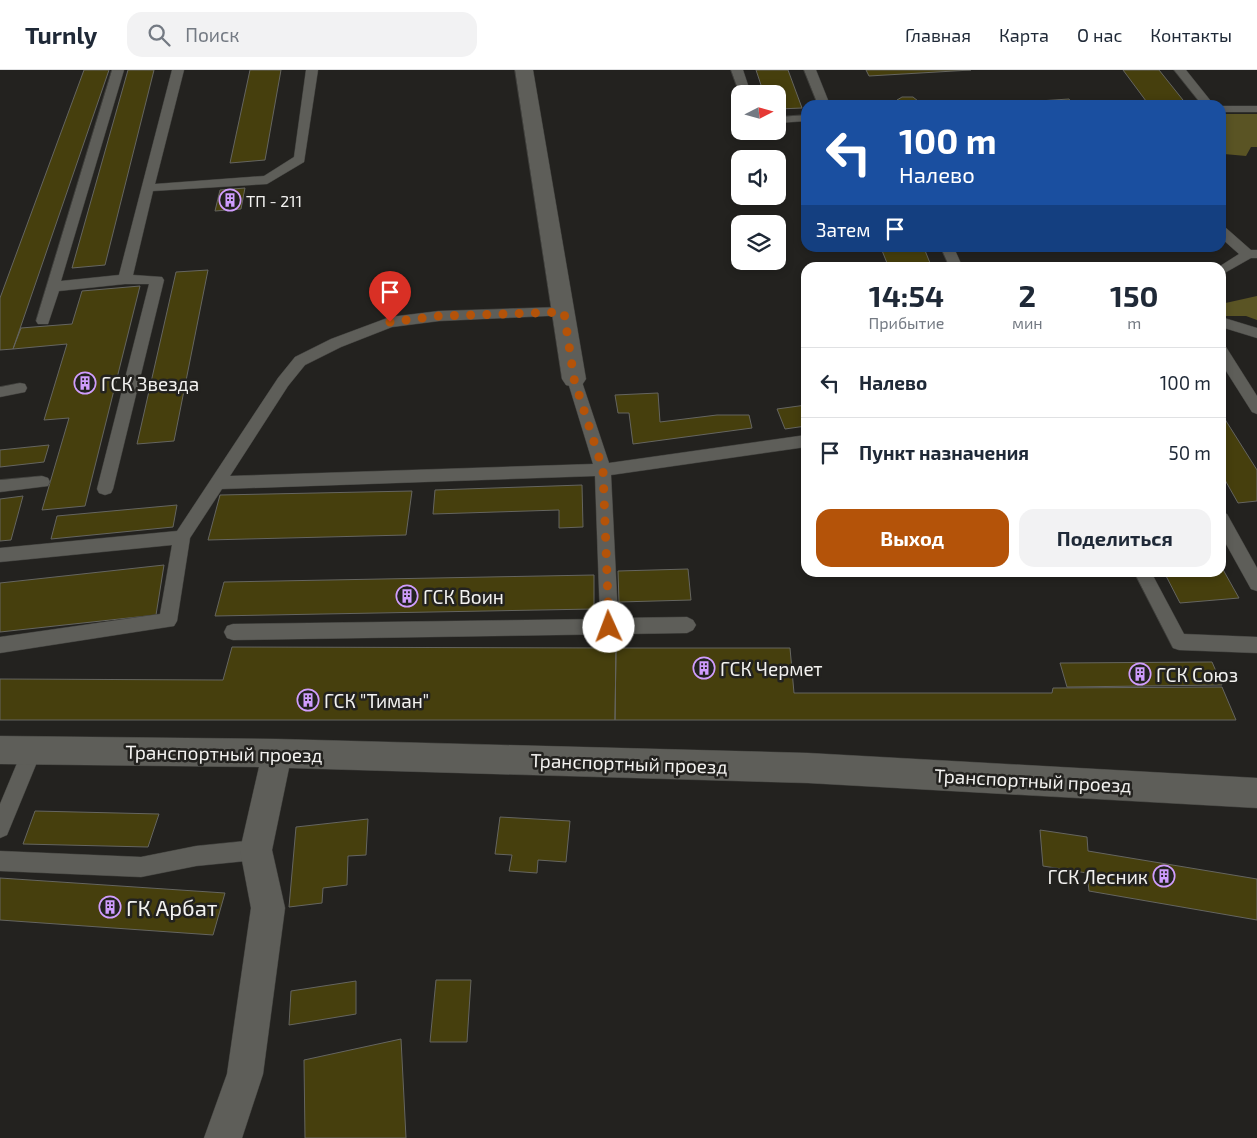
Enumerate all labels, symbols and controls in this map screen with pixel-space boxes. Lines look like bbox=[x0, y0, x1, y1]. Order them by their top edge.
search box bbox=[127, 12, 477, 57]
text: Turnly bbox=[25, 20, 97, 49]
icon: search bbox=[145, 21, 173, 49]
text: Поиск bbox=[185, 23, 240, 46]
text: Главная bbox=[905, 24, 971, 46]
text: Карта bbox=[999, 24, 1049, 46]
text: О нас bbox=[1077, 24, 1122, 46]
text: Контакты bbox=[1150, 24, 1232, 46]
north arrow bbox=[731, 85, 786, 140]
map controls bbox=[731, 85, 786, 270]
text: 100 m bbox=[899, 119, 997, 161]
icon: left bbox=[816, 120, 881, 185]
button: sound bbox=[731, 150, 786, 205]
text: Налево bbox=[899, 161, 975, 187]
building icon: ТП - 211 bbox=[218, 188, 242, 212]
place label: ТП - 211 bbox=[246, 191, 302, 210]
button: layers bbox=[731, 215, 786, 270]
icon: arrive bbox=[881, 215, 909, 243]
text: Затем bbox=[816, 218, 871, 241]
pin bbox=[369, 271, 411, 322]
text: 14:54 bbox=[869, 277, 944, 313]
text: 2 bbox=[1019, 277, 1036, 313]
text: 150 bbox=[1110, 277, 1159, 313]
icon: arrive bbox=[376, 278, 404, 306]
text: Прибытие bbox=[868, 313, 944, 332]
text: мин bbox=[1012, 313, 1043, 332]
text: m bbox=[1127, 313, 1141, 332]
icon: left bbox=[816, 369, 844, 397]
building icon: ГСК Звезда bbox=[73, 371, 97, 395]
text: Налево bbox=[859, 371, 927, 394]
text: 100 m bbox=[1160, 371, 1211, 394]
place label: ГСК Звезда bbox=[101, 372, 199, 395]
icon: arrive bbox=[816, 439, 844, 467]
text: Пункт назначения bbox=[859, 441, 1029, 464]
text: 50 m bbox=[1168, 441, 1211, 464]
button: Выход bbox=[816, 509, 1009, 567]
button: Поделиться bbox=[1019, 509, 1211, 567]
building icon: ГСК Воин bbox=[395, 584, 419, 608]
place label: ГСК Воин bbox=[423, 585, 504, 608]
position arrow bbox=[582, 600, 634, 652]
building icon: ГСК Чермет bbox=[692, 656, 716, 680]
place label: ГСК Чермет bbox=[720, 657, 823, 680]
building icon: ГСК Союз bbox=[1128, 662, 1152, 686]
place label: ГСК Союз bbox=[1156, 663, 1238, 686]
building icon: ГСК "Тиман" bbox=[296, 688, 320, 712]
place label: ГСК "Тиман" bbox=[324, 689, 429, 712]
street label: Транспортный проезд bbox=[125, 740, 323, 766]
street label: Транспортный проезд bbox=[530, 748, 728, 778]
street label: Транспортный проезд bbox=[934, 763, 1132, 797]
building icon: ГСК Лесник bbox=[1152, 864, 1176, 888]
place label: ГСК Лесник bbox=[1048, 865, 1148, 888]
place label: ГК Арбат bbox=[126, 894, 218, 920]
building icon: ГК Арбат bbox=[98, 895, 122, 919]

